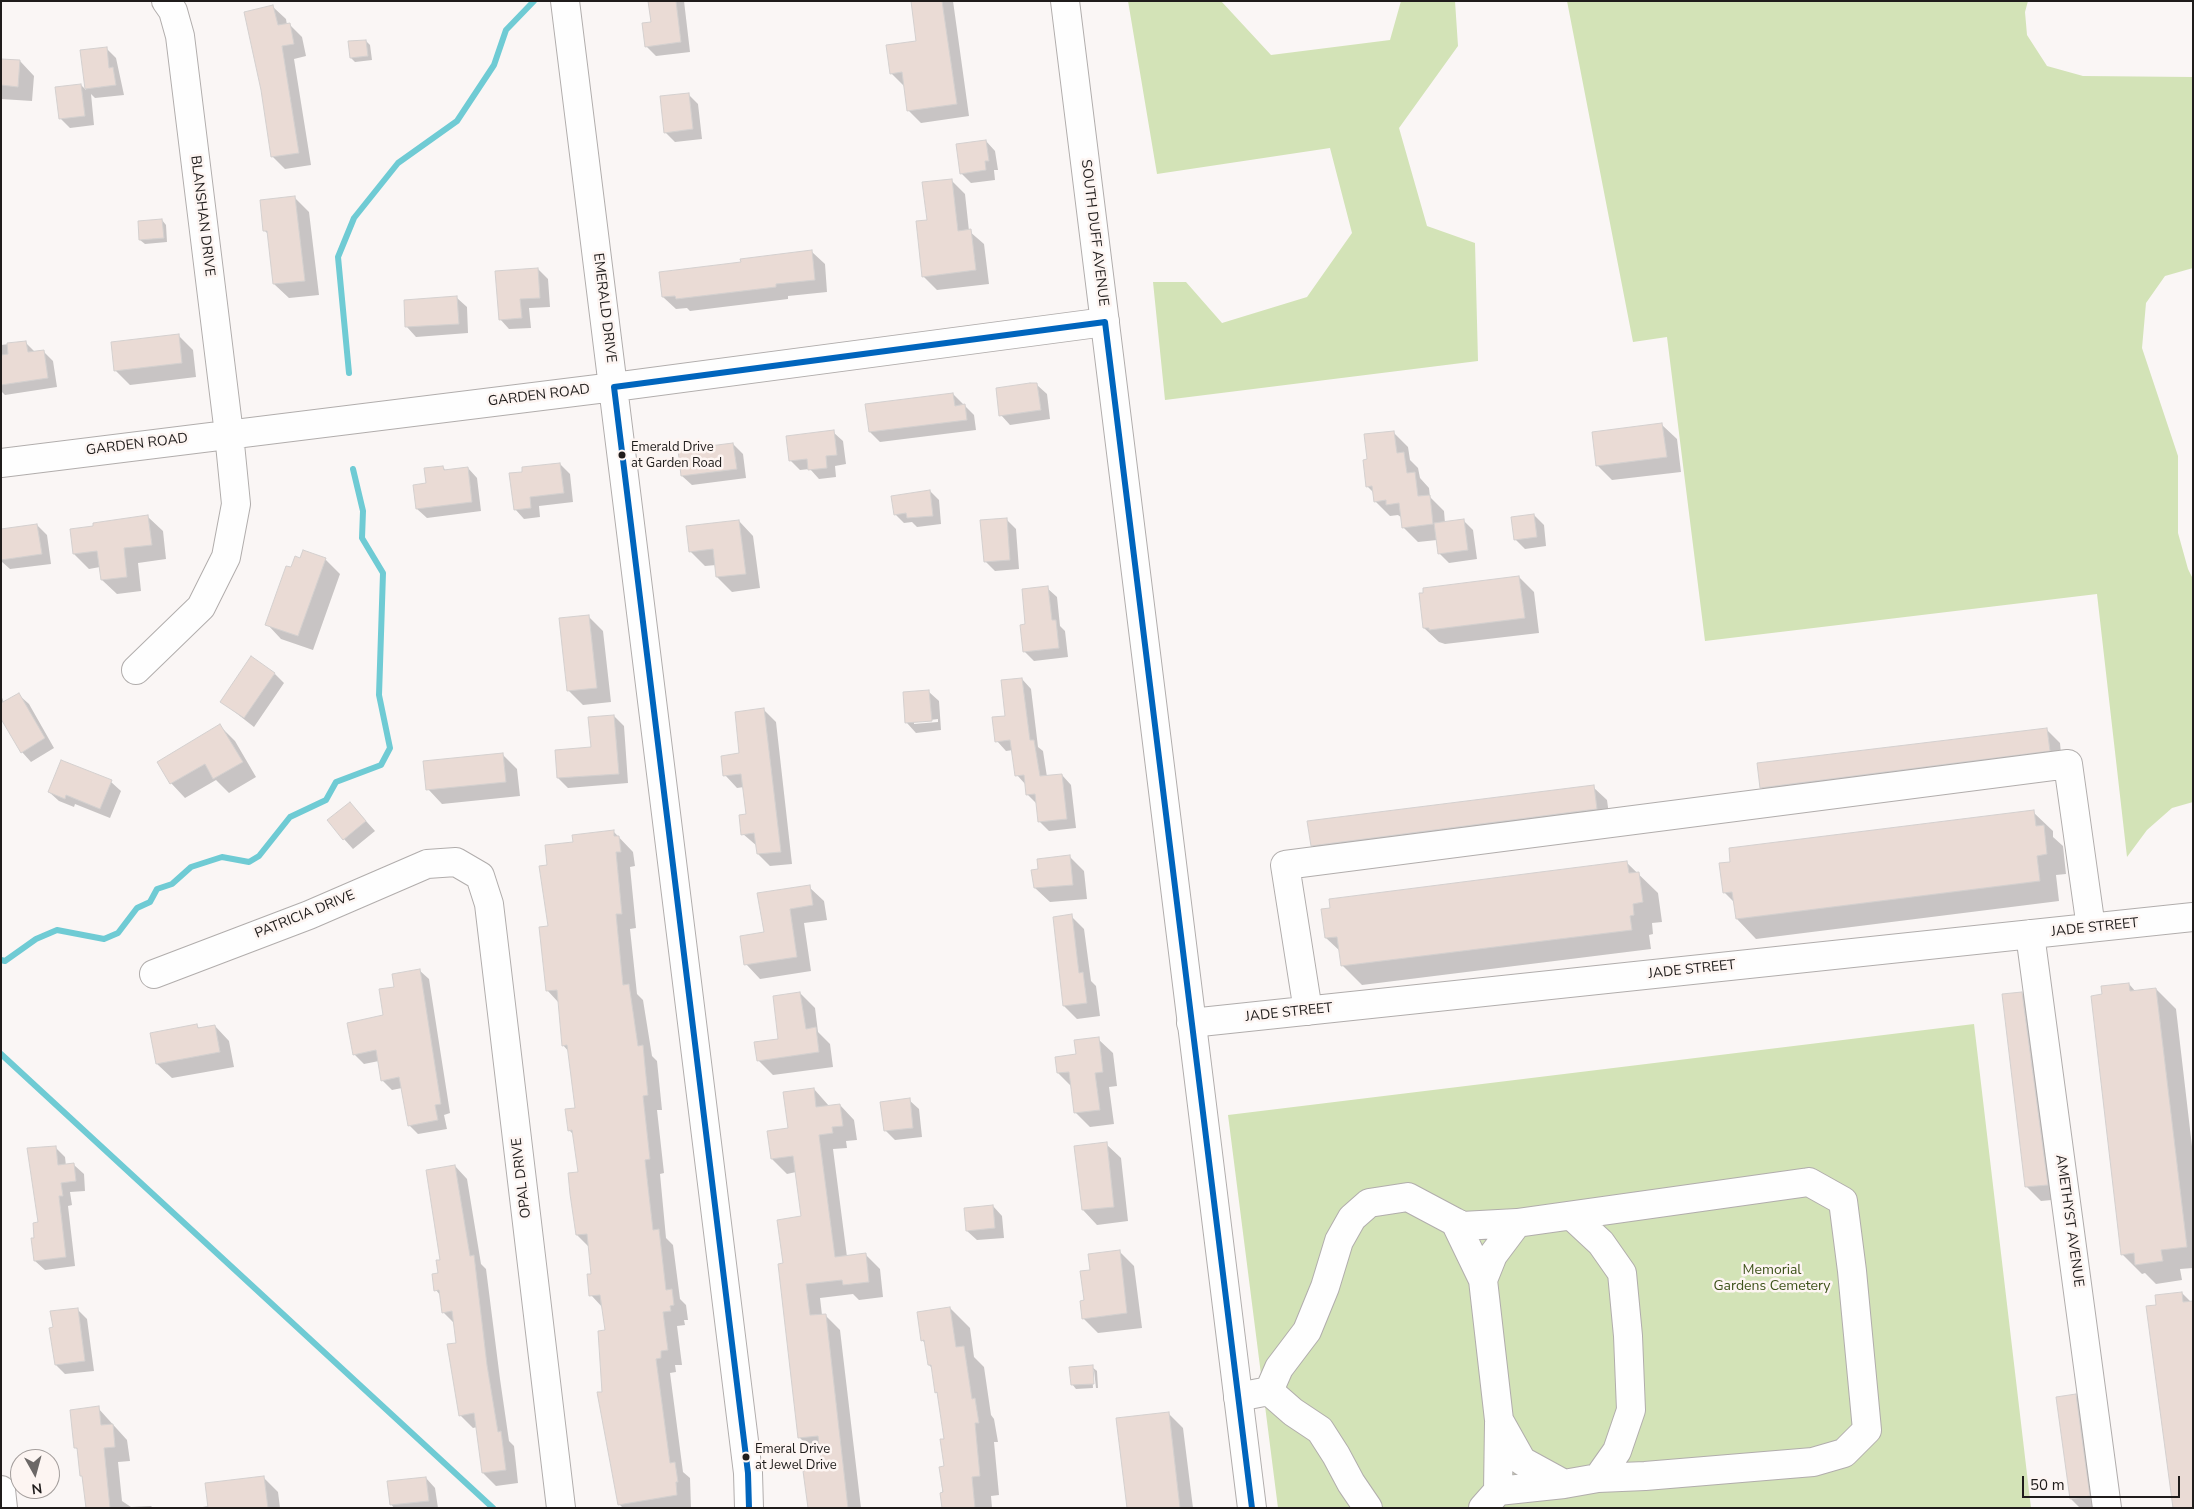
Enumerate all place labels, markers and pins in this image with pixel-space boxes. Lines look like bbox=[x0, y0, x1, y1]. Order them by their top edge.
place label: Emerald Drive at Garden Road bbox=[631, 440, 722, 471]
marker: Emerald Drive at Garden Road bbox=[617, 450, 627, 460]
place label: Emeral Drive at Jewel Drive bbox=[755, 1442, 837, 1473]
marker: Emeral Drive at Jewel Drive bbox=[741, 1452, 751, 1462]

